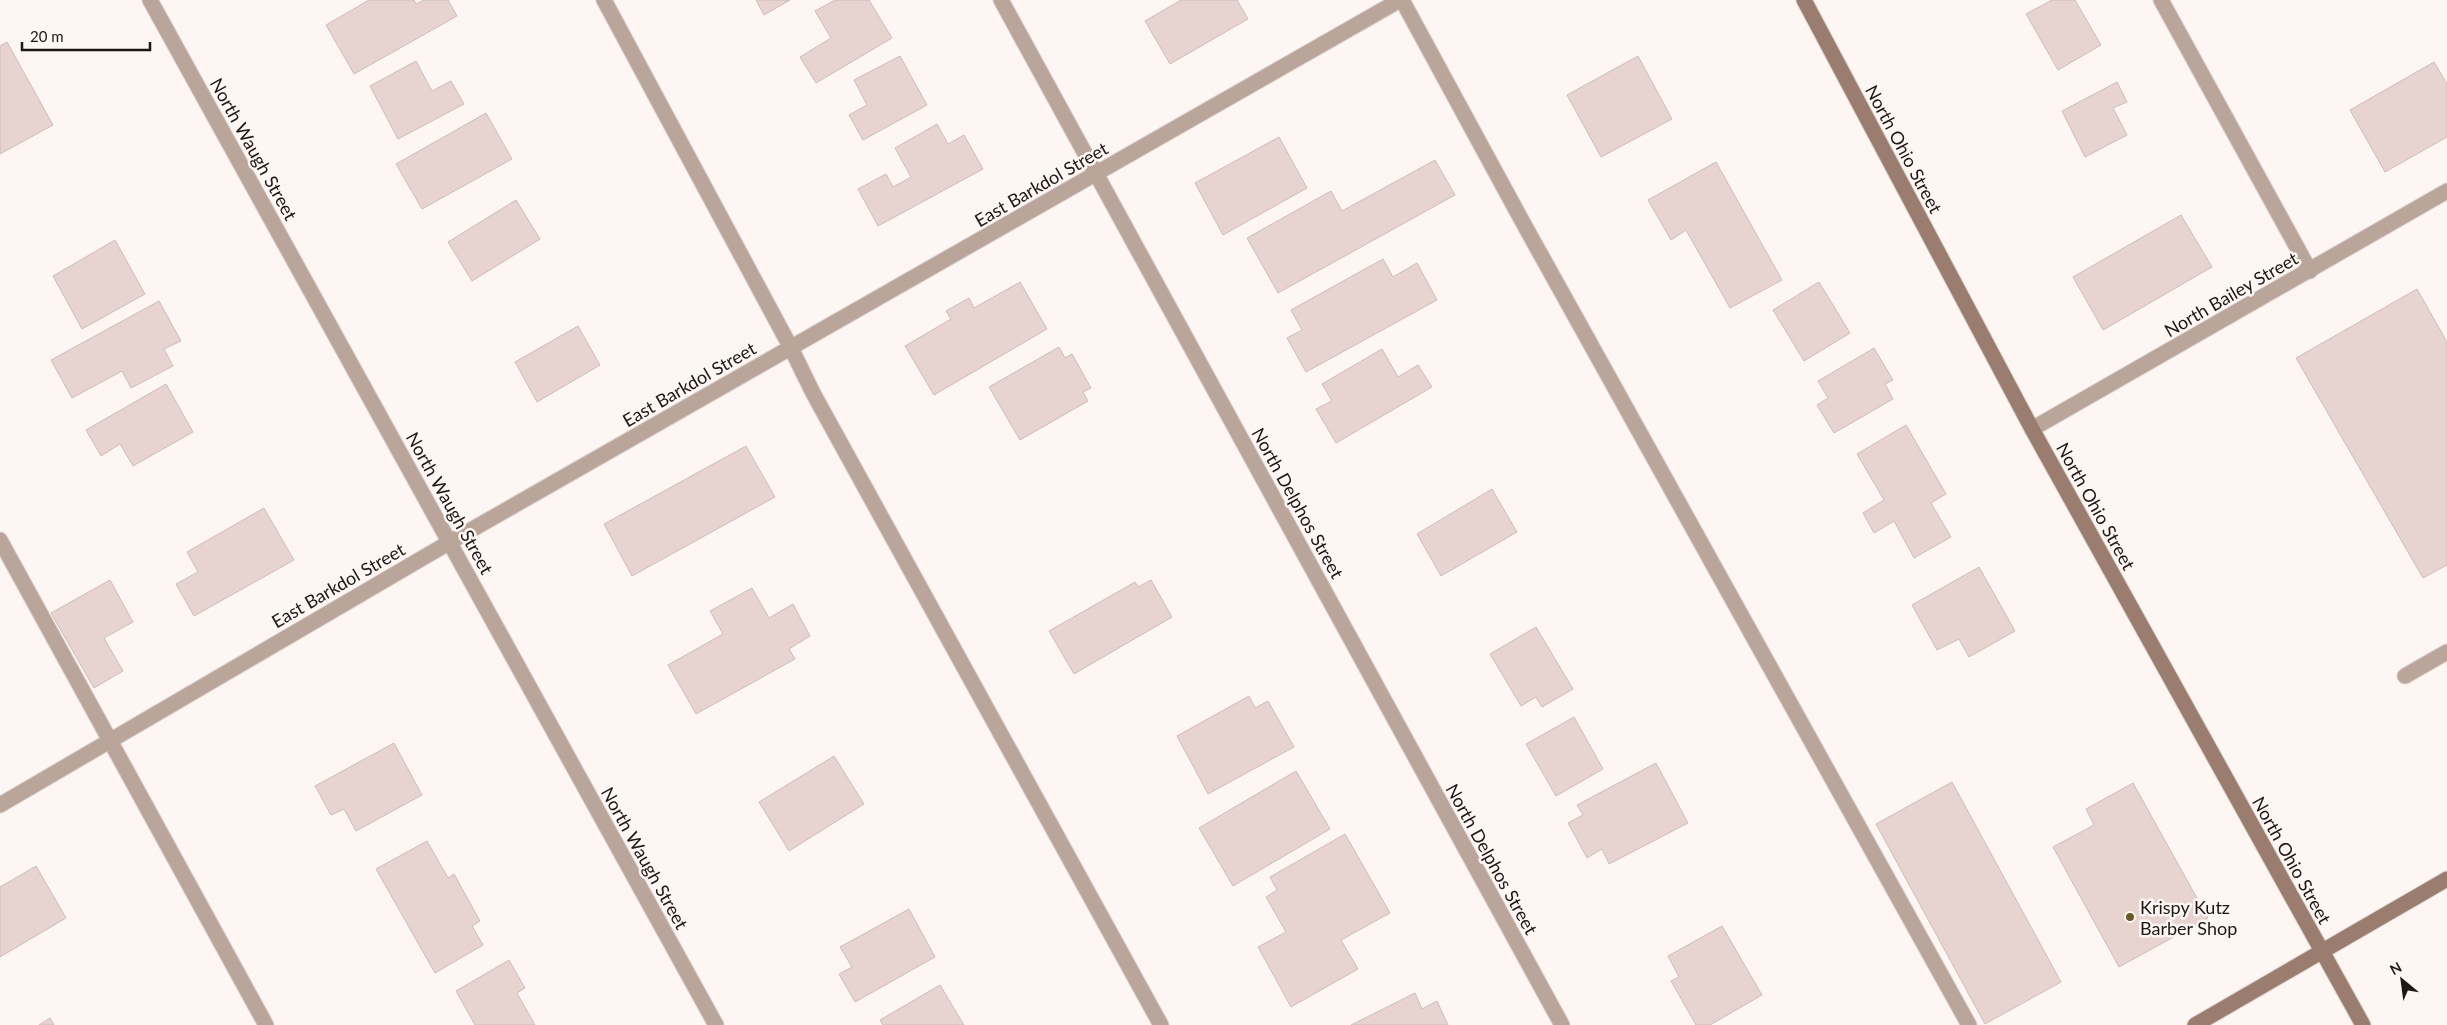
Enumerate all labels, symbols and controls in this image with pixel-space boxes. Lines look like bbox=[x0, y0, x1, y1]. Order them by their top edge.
scale bar bbox=[22, 20, 150, 52]
text: 20 m bbox=[30, 27, 64, 45]
street label: North Waugh Street bbox=[206, 74, 302, 224]
street label: North Ohio Street bbox=[1861, 81, 1947, 217]
street label: East Barkdol Street bbox=[970, 137, 1112, 231]
street label: North Bailey Street bbox=[2160, 247, 2302, 341]
street label: East Barkdol Street bbox=[618, 337, 760, 431]
street label: North Delphos Street bbox=[1247, 424, 1349, 583]
street label: North Waugh Street bbox=[402, 428, 498, 578]
street label: North Ohio Street bbox=[2052, 439, 2140, 574]
street label: East Barkdol Street bbox=[267, 538, 409, 632]
street label: North Delphos Street bbox=[1441, 780, 1543, 939]
street label: North Waugh Street bbox=[597, 783, 693, 933]
street label: North Ohio Street bbox=[2248, 793, 2336, 928]
place label: Krispy Kutz Barber Shop bbox=[2140, 896, 2237, 939]
marker: Krispy Kutz Barber Shop bbox=[2124, 911, 2136, 923]
north arrow bbox=[2377, 955, 2427, 1005]
text: N bbox=[2387, 958, 2404, 978]

